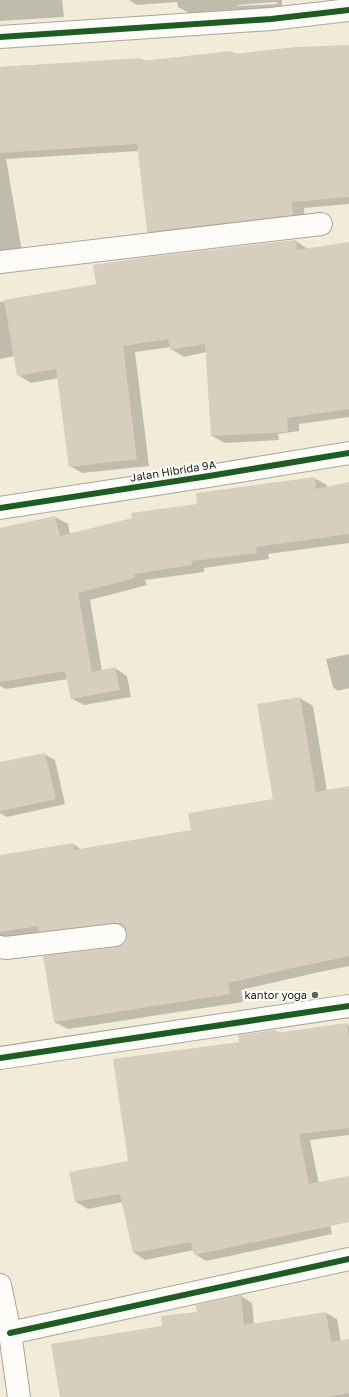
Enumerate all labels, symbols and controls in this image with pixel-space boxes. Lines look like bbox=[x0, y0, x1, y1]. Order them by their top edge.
street label: Jalan Hibrida 9A bbox=[129, 457, 217, 484]
place label: kantor yoga bbox=[244, 988, 307, 1001]
marker: kantor yoga bbox=[310, 990, 320, 1000]

